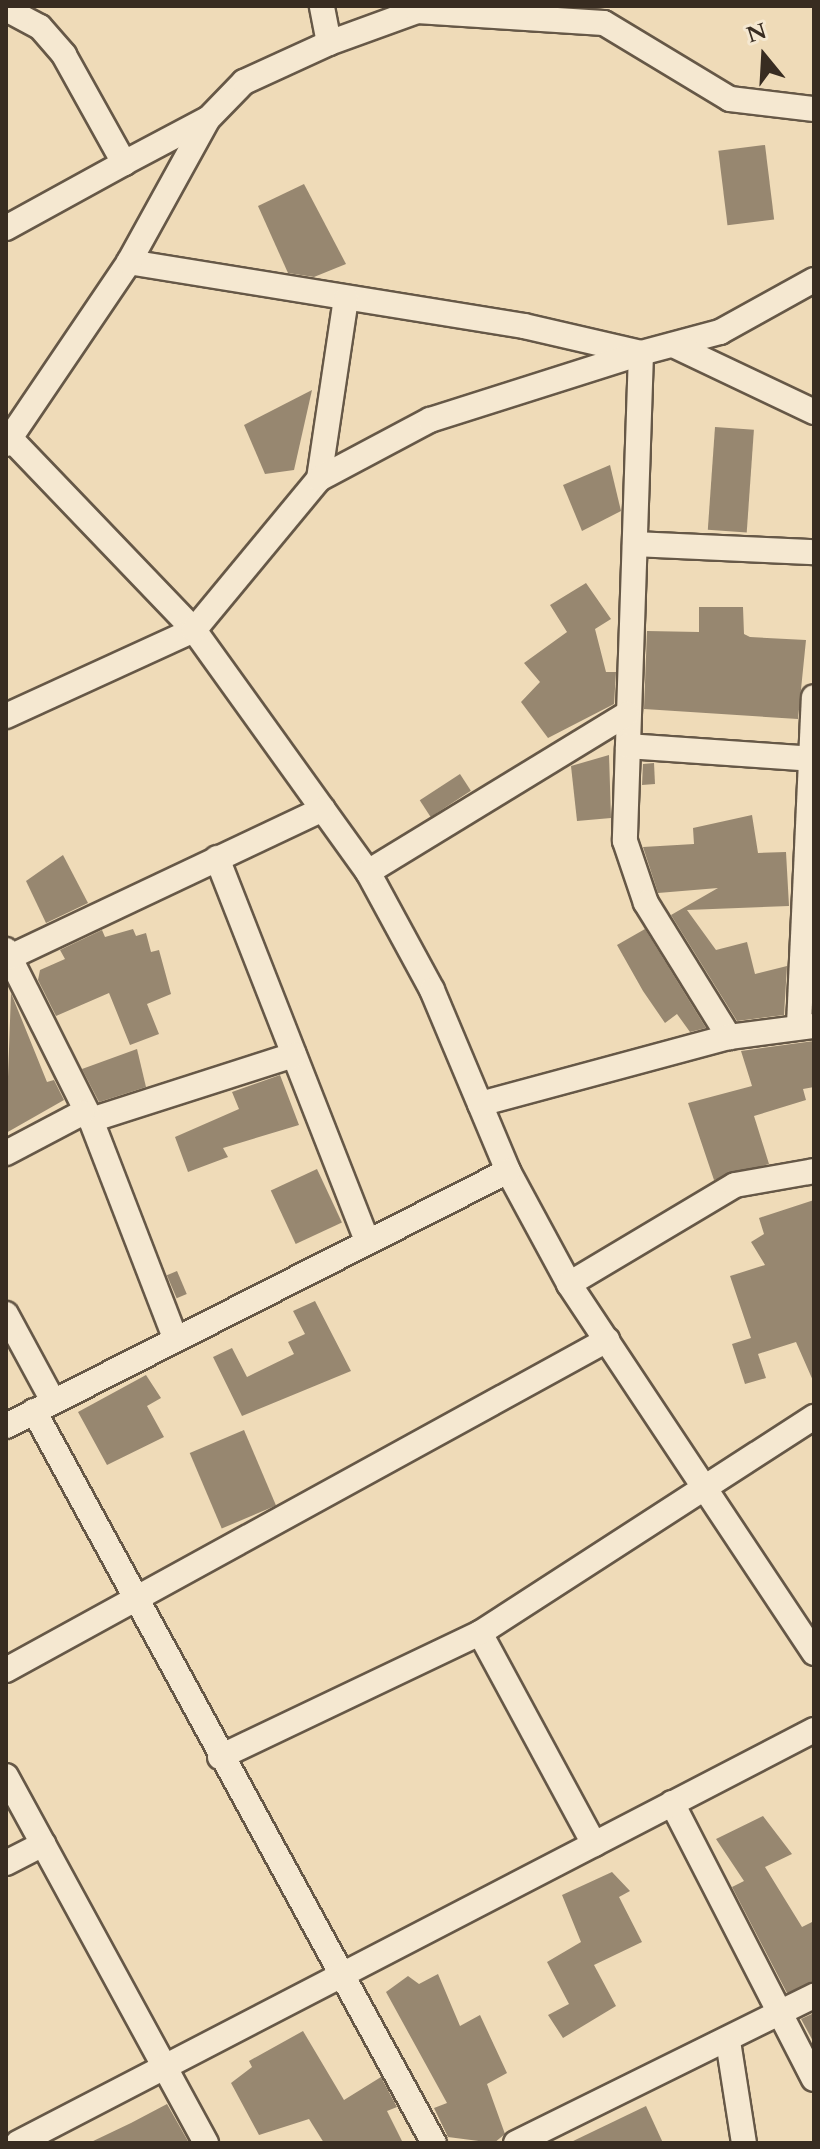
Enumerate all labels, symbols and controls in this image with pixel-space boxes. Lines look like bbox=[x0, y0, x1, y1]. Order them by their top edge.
north arrow bbox=[724, 16, 804, 96]
text: N bbox=[743, 16, 770, 50]

